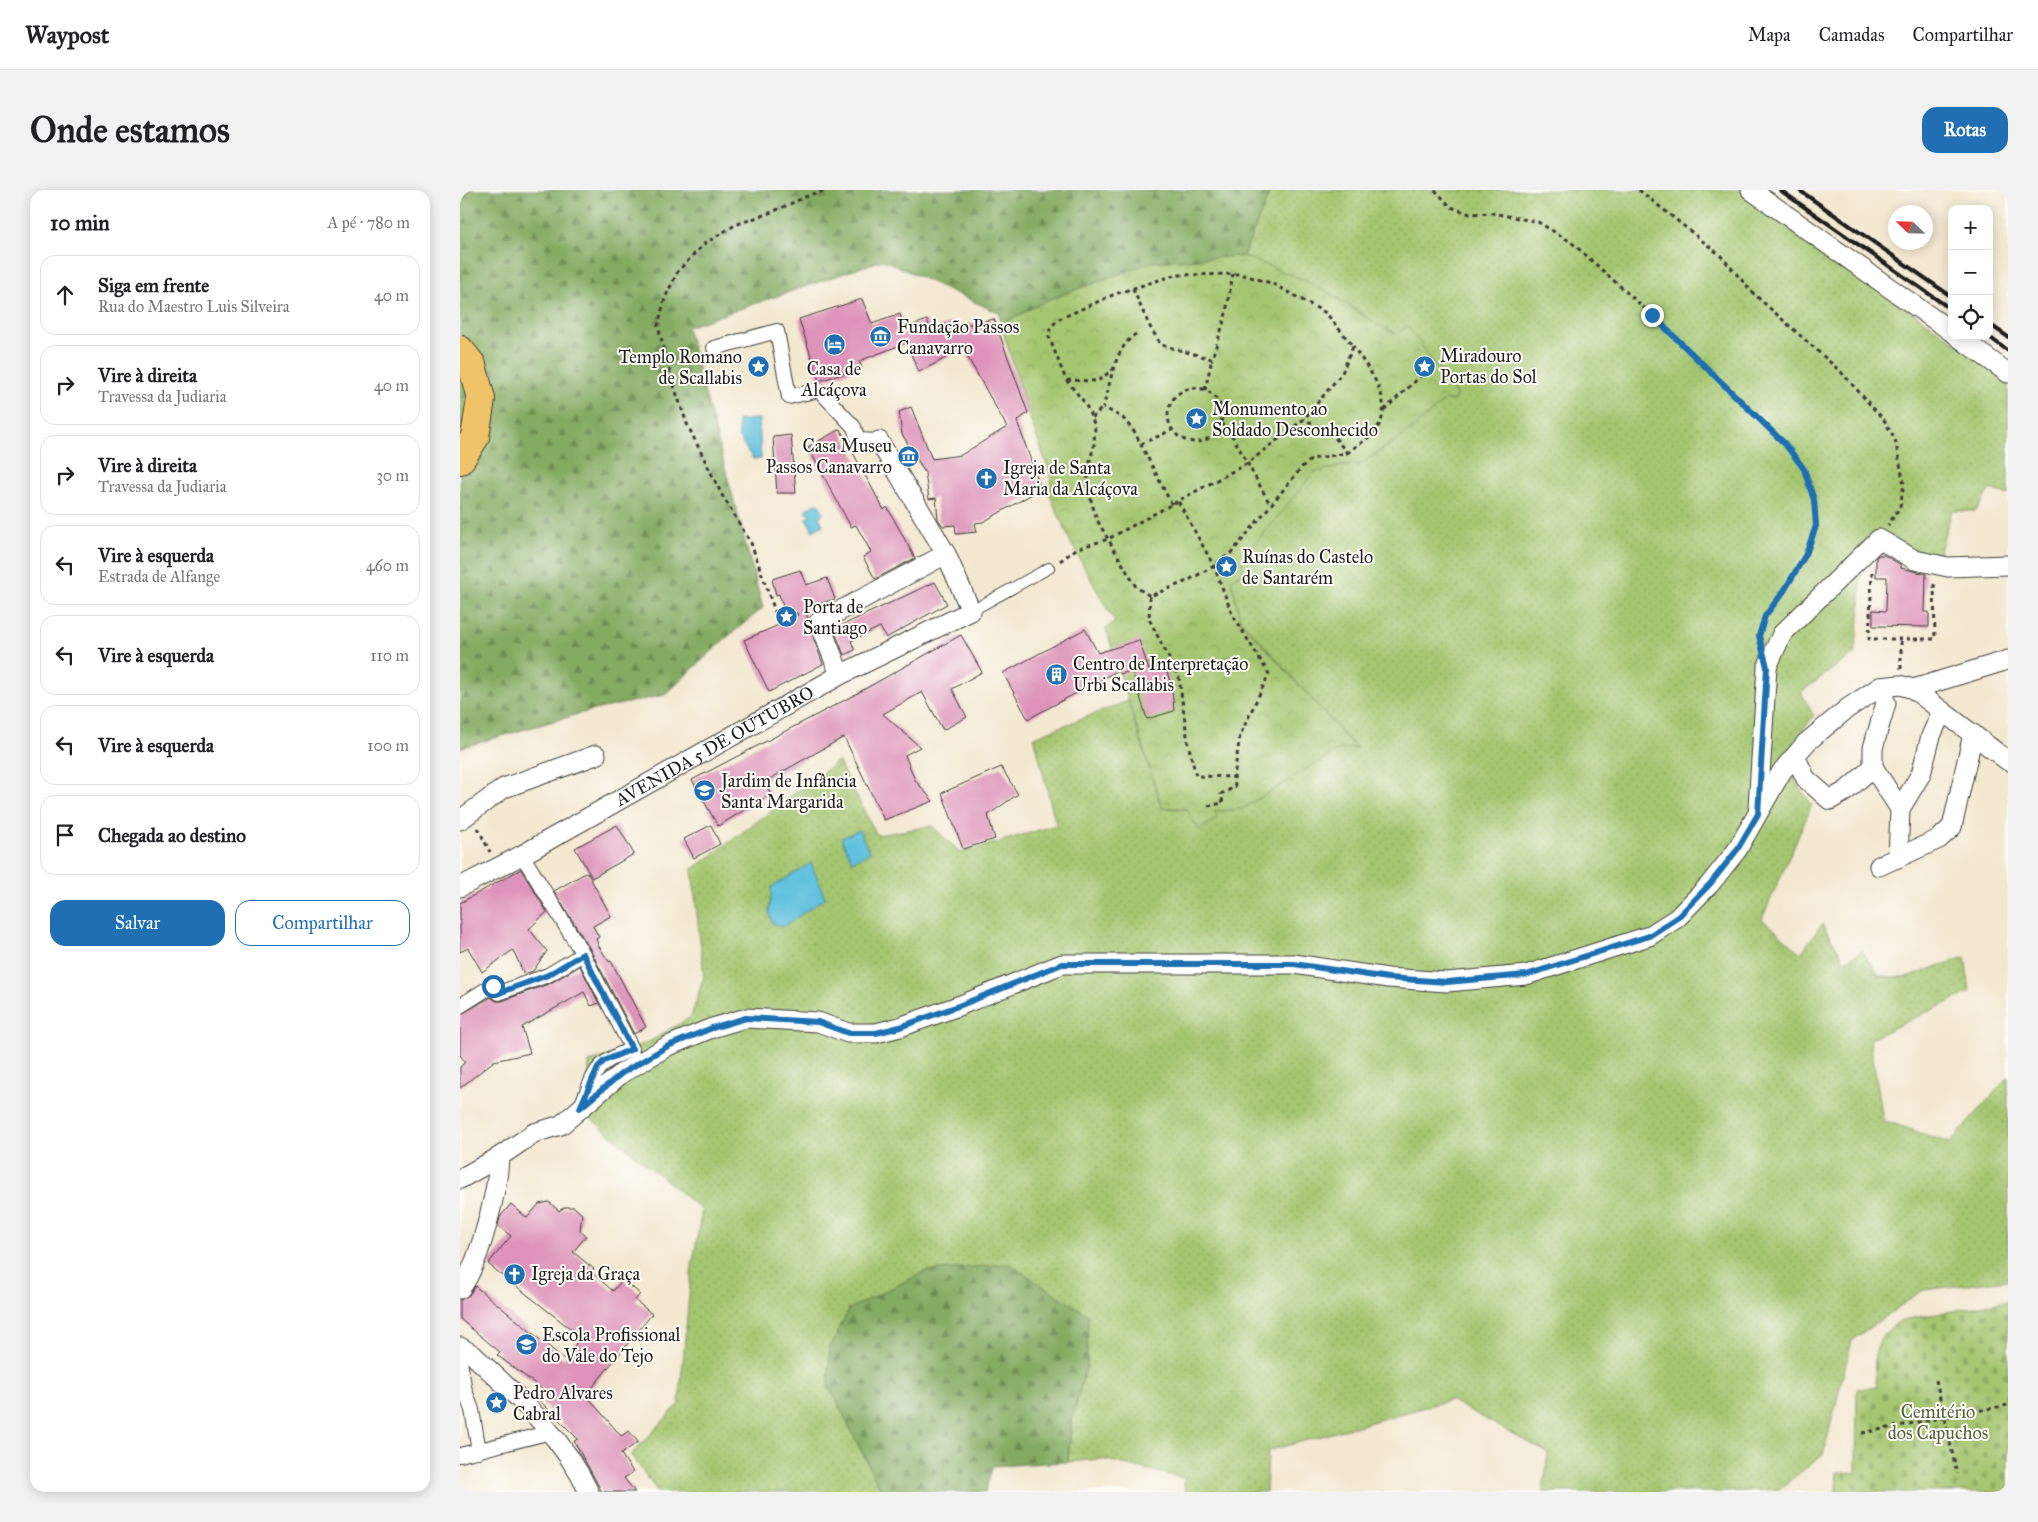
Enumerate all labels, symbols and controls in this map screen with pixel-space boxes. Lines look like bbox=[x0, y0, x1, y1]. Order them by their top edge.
text: Waypost bbox=[25, 20, 109, 50]
text: Mapa bbox=[1748, 24, 1791, 46]
text: Camadas bbox=[1819, 24, 1885, 46]
text: Compartilhar bbox=[1913, 24, 2013, 46]
button: Rotas bbox=[1922, 107, 2008, 153]
text: Onde estamos bbox=[30, 109, 230, 152]
north arrow bbox=[1888, 205, 1933, 250]
map controls bbox=[1948, 205, 1993, 340]
button: + bbox=[1948, 205, 1993, 250]
text: 10 min bbox=[50, 210, 110, 236]
text: A pé · 780 m bbox=[327, 213, 410, 232]
button: − bbox=[1948, 250, 1993, 295]
text: Siga em frente bbox=[98, 274, 209, 297]
icon: ahead bbox=[51, 281, 79, 309]
text: 40 m bbox=[374, 286, 409, 305]
button: locate bbox=[1948, 295, 1993, 340]
text: Rua do Maestro Luis Silveira bbox=[98, 297, 290, 316]
route end bbox=[1641, 304, 1664, 327]
place label: Fundação Passos Canavarro bbox=[897, 316, 1019, 359]
museum icon: Fundação Passos Canavarro bbox=[869, 325, 893, 349]
hotel icon: Casa de Alcáçova bbox=[822, 332, 846, 356]
place label: Miradouro Portas do Sol bbox=[1440, 345, 1537, 388]
place label: Templo Romano de Scallabis bbox=[618, 346, 742, 389]
place icon: Miradouro Portas do Sol bbox=[1412, 354, 1436, 378]
place icon: Templo Romano de Scallabis bbox=[746, 355, 770, 379]
place label: Casa de Alcáçova bbox=[801, 358, 867, 401]
text: Vire à direita bbox=[98, 364, 197, 387]
icon: right bbox=[51, 371, 79, 399]
text: 40 m bbox=[374, 376, 409, 395]
text: Travessa da Judiaria bbox=[98, 387, 226, 406]
place label: Monumento ao Soldado Desconhecido bbox=[1212, 398, 1378, 441]
place icon: Monumento ao Soldado Desconhecido bbox=[1184, 407, 1208, 431]
place label: Casa Museu Passos Canavarro bbox=[766, 435, 892, 478]
museum icon: Casa Museu Passos Canavarro bbox=[896, 444, 920, 468]
text: Vire à direita bbox=[98, 454, 197, 477]
place label: Igreja de Santa Maria da Alcáçova bbox=[1003, 457, 1138, 500]
icon: right bbox=[51, 461, 79, 489]
text: 30 m bbox=[376, 466, 409, 485]
church icon: Igreja de Santa Maria da Alcáçova bbox=[975, 466, 999, 490]
text: Travessa da Judiaria bbox=[98, 477, 226, 496]
text: Vire à esquerda bbox=[98, 544, 214, 567]
place label: Ruínas do Castelo de Santarém bbox=[1242, 546, 1373, 589]
icon: left bbox=[51, 551, 79, 579]
place icon: Ruínas do Castelo de Santarém bbox=[1214, 555, 1238, 579]
text: 460 m bbox=[366, 556, 409, 575]
text: Estrada de Alfange bbox=[98, 567, 220, 586]
place label: Porta de Santiago bbox=[803, 596, 867, 640]
place icon: Porta de Santiago bbox=[775, 605, 799, 629]
icon: left bbox=[51, 641, 79, 669]
text: Vire à esquerda bbox=[98, 644, 214, 667]
text: 110 m bbox=[370, 646, 409, 665]
place label: Centro de Interpretação Urbi Scallabis bbox=[1073, 653, 1248, 696]
building icon: Centro de Interpretação Urbi Scallabis bbox=[1045, 662, 1069, 686]
street label: AVENIDA 5 DE OUTUBRO bbox=[611, 681, 818, 811]
icon: left bbox=[51, 731, 79, 759]
text: Vire à esquerda bbox=[98, 734, 214, 757]
text: 100 m bbox=[367, 736, 409, 755]
place label: Jardim de Infância Santa Margarida bbox=[719, 770, 857, 814]
school or university icon: Jardim de Infância Santa Margarida bbox=[693, 779, 717, 803]
icon: arrive bbox=[51, 821, 79, 849]
text: Chegada ao destino bbox=[98, 824, 246, 847]
button: Salvar bbox=[50, 900, 225, 946]
button: Compartilhar bbox=[235, 900, 410, 946]
route start bbox=[482, 975, 505, 998]
church icon: Igreja da Graça bbox=[503, 1262, 527, 1286]
place label: Igreja da Graça bbox=[531, 1263, 641, 1286]
place label: Escola Profissional do Vale do Tejo bbox=[542, 1324, 681, 1367]
school or university icon: Escola Profissional do Vale do Tejo bbox=[514, 1333, 538, 1357]
place label: Pedro Alvares Cabral bbox=[513, 1382, 613, 1425]
place icon: Pedro Alvares Cabral bbox=[485, 1391, 509, 1415]
park label: Cemitério dos Capuchos bbox=[1888, 1401, 1988, 1444]

